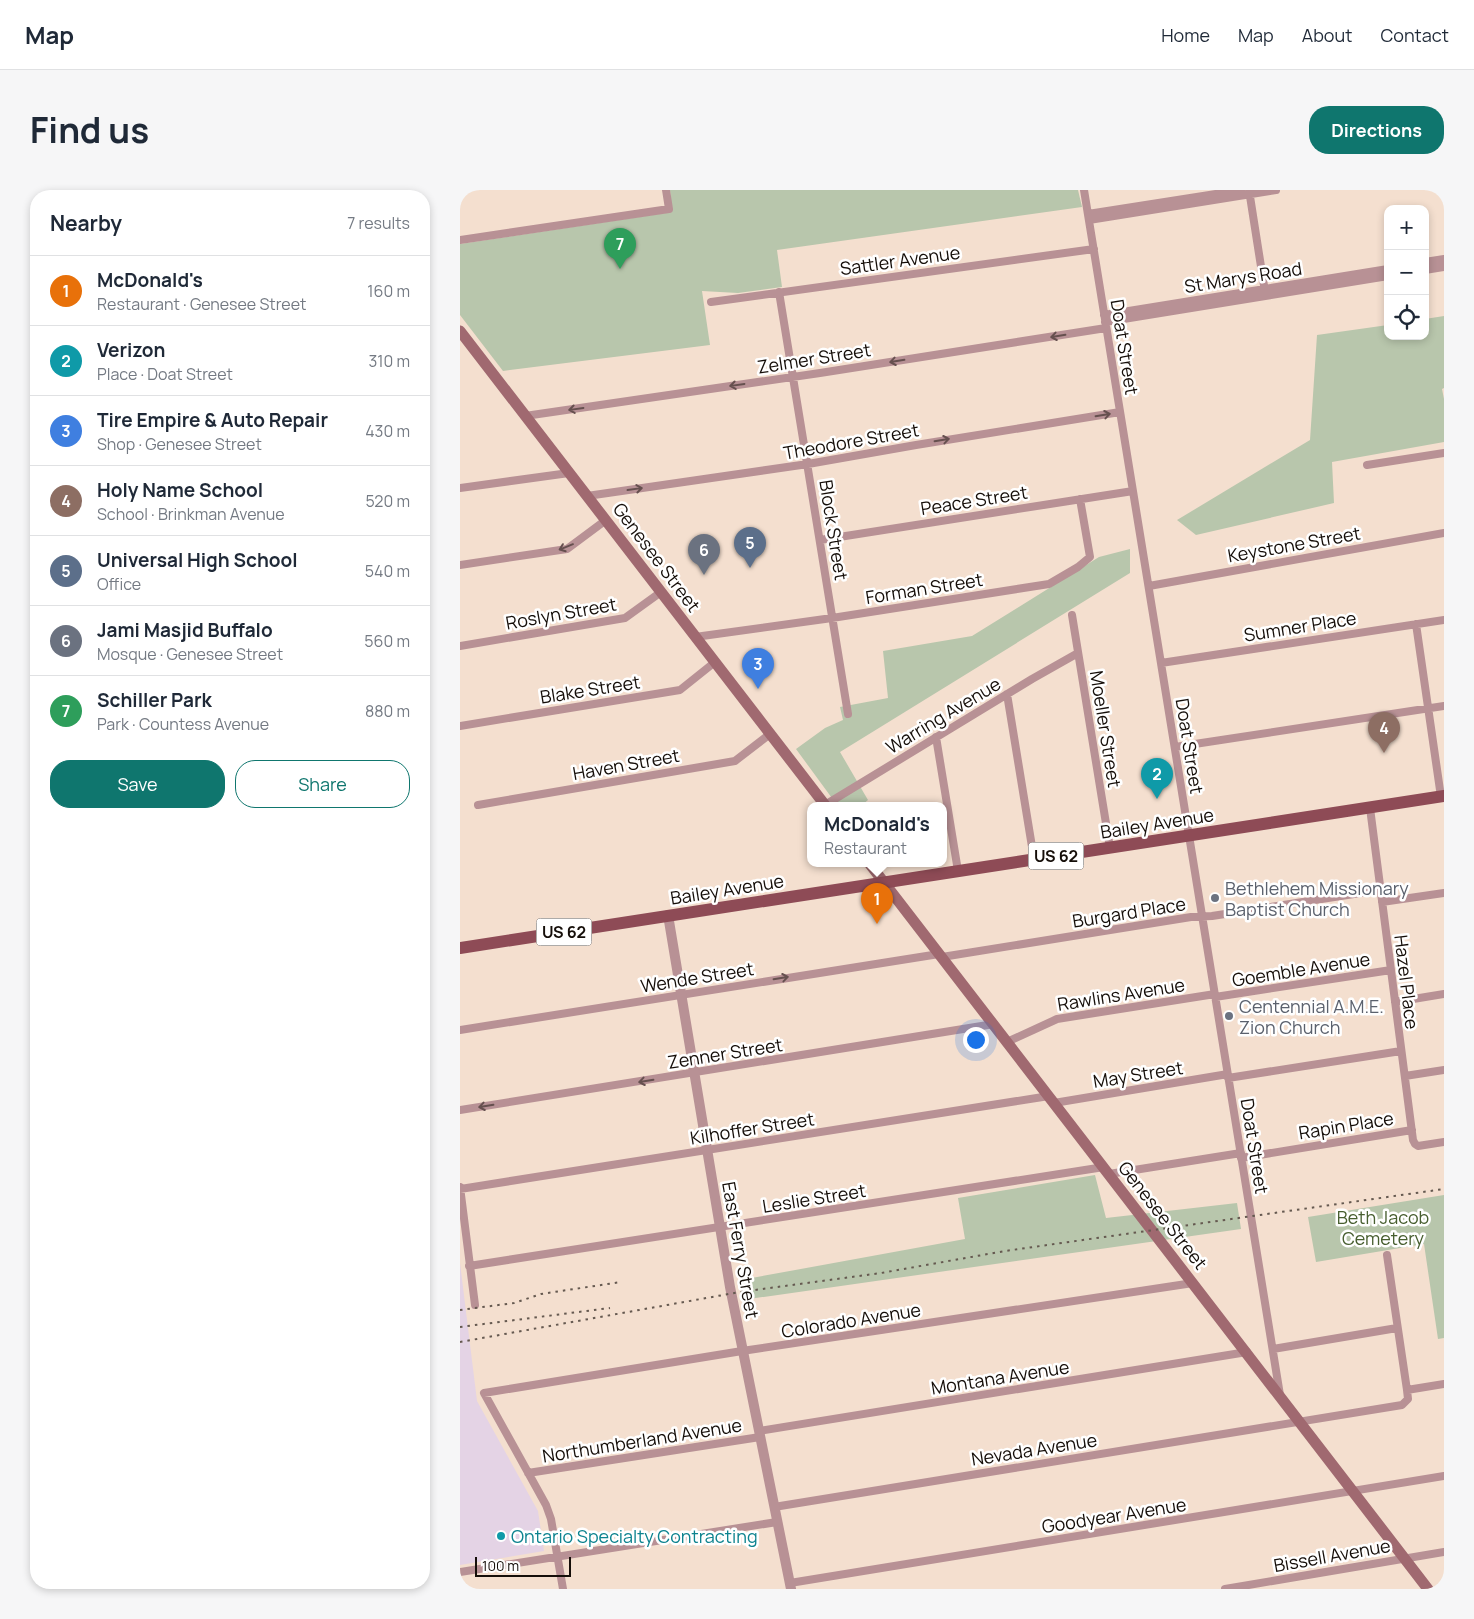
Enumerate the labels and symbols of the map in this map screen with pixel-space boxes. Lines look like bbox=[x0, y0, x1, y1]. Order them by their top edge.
pin: 7 bbox=[604, 228, 636, 269]
street label: Sattler Avenue bbox=[838, 240, 962, 280]
street label: St Marys Road bbox=[1183, 256, 1303, 298]
street label: Doat Street bbox=[1106, 298, 1144, 396]
one-way arrow bbox=[1050, 331, 1066, 341]
street label: Zelmer Street bbox=[756, 337, 872, 379]
one-way arrow bbox=[890, 356, 906, 366]
one-way arrow bbox=[729, 380, 745, 390]
one-way arrow bbox=[568, 404, 584, 414]
one-way arrow bbox=[1094, 409, 1110, 419]
street label: Theodore Street bbox=[781, 417, 921, 465]
one-way arrow bbox=[934, 435, 950, 445]
street label: Block Street bbox=[814, 478, 854, 582]
street label: Peace Street bbox=[919, 480, 1029, 520]
one-way arrow bbox=[627, 484, 643, 494]
street label: Genesee Street bbox=[608, 497, 706, 617]
street label: Keystone Street bbox=[1226, 521, 1362, 567]
pin: 5 bbox=[734, 527, 766, 568]
pin: 6 bbox=[688, 534, 720, 575]
one-way arrow bbox=[558, 543, 573, 552]
street label: Forman Street bbox=[864, 567, 984, 609]
street label: Roslyn Street bbox=[504, 591, 618, 635]
street label: Sumner Place bbox=[1242, 605, 1358, 647]
pin: 3 bbox=[742, 648, 774, 689]
street label: Blake Street bbox=[538, 669, 642, 709]
street label: Moeller Street bbox=[1085, 669, 1127, 789]
street label: Warring Avenue bbox=[881, 671, 1005, 759]
street label: Doat Street bbox=[1171, 697, 1209, 795]
pin: 4 bbox=[1368, 712, 1400, 753]
street label: Haven Street bbox=[571, 743, 681, 785]
pin: 2 bbox=[1141, 758, 1173, 799]
street label: Bailey Avenue bbox=[1099, 802, 1215, 844]
road number: US 62 bbox=[1028, 842, 1084, 869]
street label: Bailey Avenue bbox=[669, 868, 785, 910]
place label: Bethlehem Missionary Baptist Church bbox=[1225, 876, 1409, 921]
pin: 1 bbox=[861, 883, 893, 924]
street label: Burgard Place bbox=[1071, 891, 1187, 933]
marker: Bethlehem Missionary Baptist Church bbox=[1209, 892, 1221, 904]
road number: US 62 bbox=[536, 919, 592, 946]
street label: Hazel Place bbox=[1389, 934, 1425, 1030]
street label: Goemble Avenue bbox=[1230, 946, 1372, 992]
street label: Wende Street bbox=[639, 956, 755, 998]
street label: Rawlins Avenue bbox=[1056, 972, 1186, 1016]
one-way arrow bbox=[773, 973, 789, 983]
place label: Centennial A.M.E. Zion Church bbox=[1239, 994, 1384, 1039]
marker: Centennial A.M.E. Zion Church bbox=[1223, 1010, 1235, 1022]
your location bbox=[963, 1027, 989, 1053]
street label: Zenner Street bbox=[666, 1032, 784, 1074]
street label: May Street bbox=[1091, 1055, 1185, 1093]
one-way arrow bbox=[638, 1076, 654, 1086]
street label: Doat Street bbox=[1236, 1097, 1274, 1195]
one-way arrow bbox=[478, 1102, 494, 1112]
street label: Kilhoffer Street bbox=[688, 1106, 816, 1150]
street label: Rapin Place bbox=[1297, 1106, 1395, 1144]
street label: Genesee Street bbox=[1113, 1156, 1213, 1274]
street label: Leslie Street bbox=[760, 1178, 868, 1218]
street label: East Ferry Street bbox=[717, 1180, 765, 1320]
park label: Beth Jacob Cemetery bbox=[1337, 1205, 1429, 1250]
street label: Colorado Avenue bbox=[779, 1297, 923, 1343]
street label: Montana Avenue bbox=[929, 1354, 1071, 1400]
street label: Northumberland Avenue bbox=[541, 1412, 743, 1468]
street label: Nevada Avenue bbox=[969, 1427, 1099, 1471]
street label: Goodyear Avenue bbox=[1040, 1492, 1188, 1538]
place label: Ontario Specialty Contracting bbox=[511, 1524, 758, 1548]
marker: Ontario Specialty Contracting bbox=[495, 1530, 507, 1542]
street label: Bissell Avenue bbox=[1272, 1533, 1392, 1577]
scale bar bbox=[475, 1554, 571, 1577]

